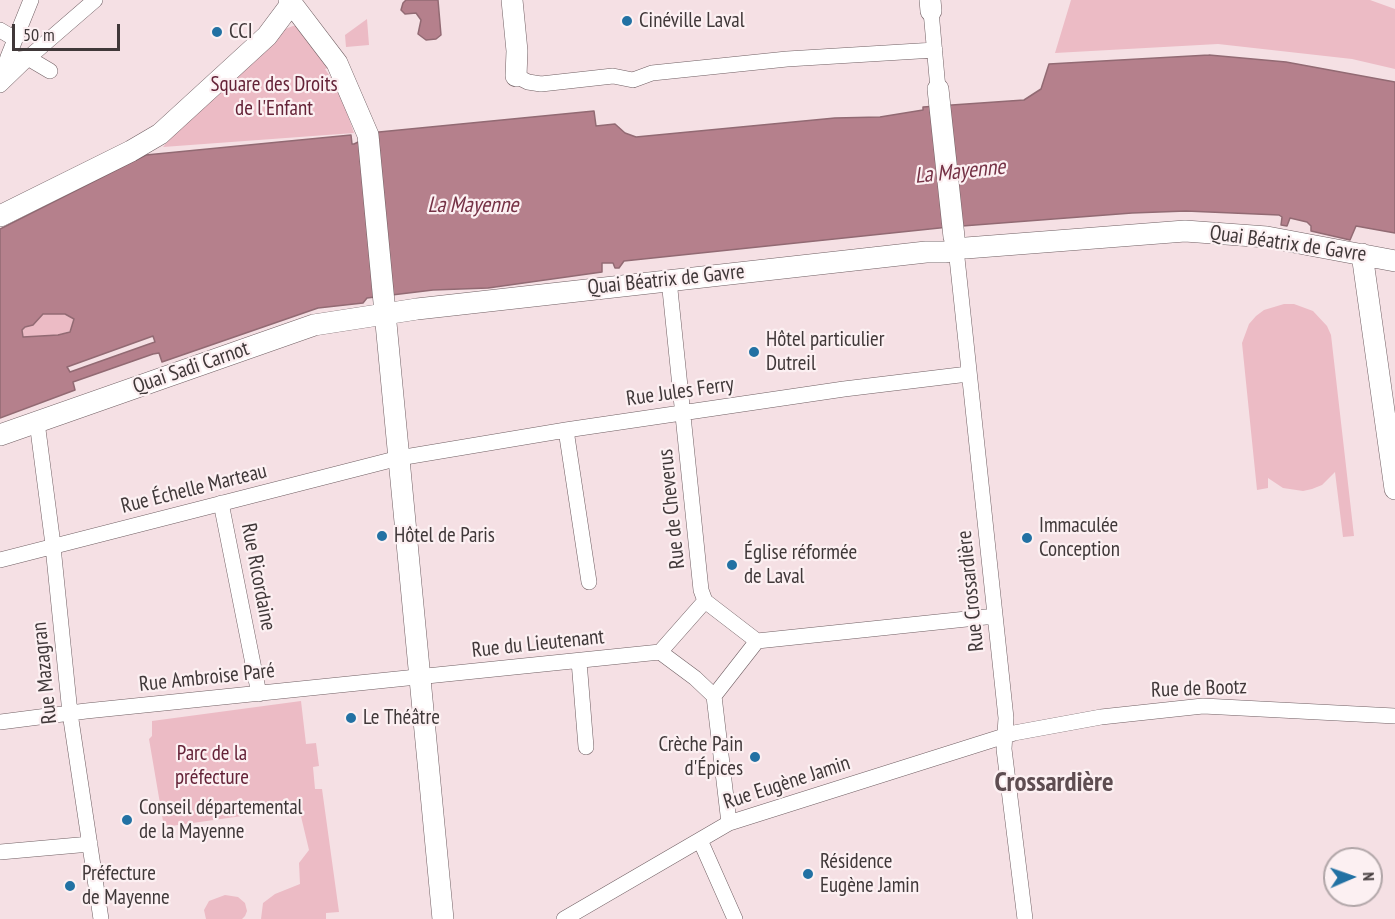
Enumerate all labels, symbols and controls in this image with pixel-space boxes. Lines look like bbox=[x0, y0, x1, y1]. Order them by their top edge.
place label: Cinéville Laval bbox=[639, 8, 745, 34]
scale bar bbox=[15, 12, 123, 50]
marker: Cinéville Laval bbox=[620, 14, 634, 28]
place label: CCI bbox=[229, 19, 253, 45]
text: 50 m bbox=[23, 23, 55, 46]
marker: CCI bbox=[210, 25, 224, 39]
park label: Square des Droits de l'Enfant bbox=[210, 72, 338, 122]
water label: La Mayenne bbox=[913, 154, 1007, 190]
water label: La Mayenne bbox=[428, 193, 518, 219]
street label: Quai Béatrix de Gavre bbox=[1208, 221, 1368, 267]
street label: Quai Béatrix de Gavre bbox=[586, 259, 746, 301]
place label: Hôtel particulier Dutreil bbox=[766, 327, 885, 377]
street label: Quai Sadi Carnot bbox=[130, 336, 252, 400]
marker: Hôtel particulier Dutreil bbox=[747, 345, 761, 359]
street label: Rue Jules Ferry bbox=[625, 372, 735, 412]
street label: Rue de Cheverus bbox=[653, 448, 691, 570]
street label: Rue Échelle Marteau bbox=[118, 459, 270, 519]
place label: Immaculée Conception bbox=[1039, 513, 1120, 563]
street label: Rue Ricordaine bbox=[235, 521, 281, 633]
place label: Hôtel de Paris bbox=[394, 523, 495, 549]
marker: Hôtel de Paris bbox=[375, 529, 389, 543]
street label: Rue Crossardière bbox=[952, 529, 990, 653]
marker: Immaculée Conception bbox=[1020, 531, 1034, 545]
place label: Église réformée de Laval bbox=[744, 540, 857, 590]
marker: Église réformée de Laval bbox=[725, 558, 739, 572]
street label: Rue Mazagran bbox=[27, 621, 63, 725]
street label: Rue du Lieutenant bbox=[471, 625, 605, 663]
street label: Rue Ambroise Paré bbox=[138, 658, 276, 698]
street label: Rue de Bootz bbox=[1151, 675, 1247, 703]
place label: Le Théâtre bbox=[363, 705, 440, 731]
marker: Le Théâtre bbox=[344, 711, 358, 725]
place label: Crèche Pain d'Épices bbox=[658, 732, 743, 782]
park label: Parc de la préfecture bbox=[175, 741, 249, 791]
marker: Crèche Pain d'Épices bbox=[748, 750, 762, 764]
street label: Rue Eugène Jamin bbox=[721, 751, 853, 815]
district label: Crossardière bbox=[994, 767, 1114, 799]
place label: Conseil départemental de la Mayenne bbox=[139, 795, 302, 845]
marker: Conseil départemental de la Mayenne bbox=[120, 813, 134, 827]
north arrow bbox=[1323, 847, 1383, 907]
place label: Résidence Eugène Jamin bbox=[820, 849, 919, 899]
place label: Préfecture de Mayenne bbox=[82, 861, 170, 911]
marker: Résidence Eugène Jamin bbox=[801, 867, 815, 881]
text: N bbox=[1359, 872, 1379, 881]
marker: Préfecture de Mayenne bbox=[63, 879, 77, 893]

